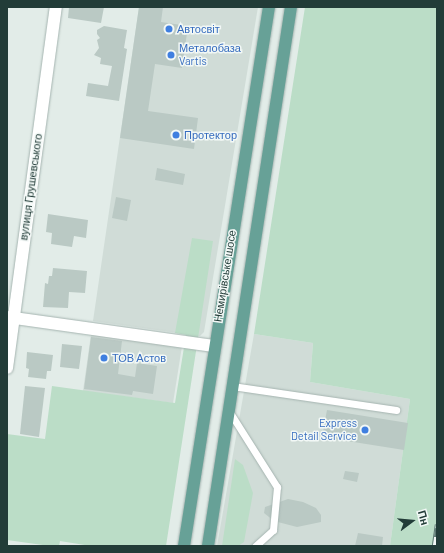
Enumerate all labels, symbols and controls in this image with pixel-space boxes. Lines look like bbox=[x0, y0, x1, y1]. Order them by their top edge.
place label: Автосвіт bbox=[177, 22, 220, 36]
marker: Автосвіт bbox=[164, 24, 174, 34]
place label: Металобаза Vartis bbox=[179, 42, 241, 68]
marker: Металобаза Vartis bbox=[166, 50, 176, 60]
place label: Протектор bbox=[184, 128, 237, 142]
marker: Протектор bbox=[171, 130, 181, 140]
street label: вулиця Грушевського bbox=[17, 133, 45, 241]
street label: Немирівське шосе bbox=[211, 229, 239, 323]
place label: ТОВ Астов bbox=[112, 351, 166, 365]
marker: ТОВ Астов bbox=[99, 353, 109, 363]
place label: Express Detail Service bbox=[291, 417, 357, 443]
marker: Express Detail Service bbox=[360, 425, 370, 435]
north arrow bbox=[392, 501, 432, 541]
text: Пн bbox=[416, 509, 432, 526]

